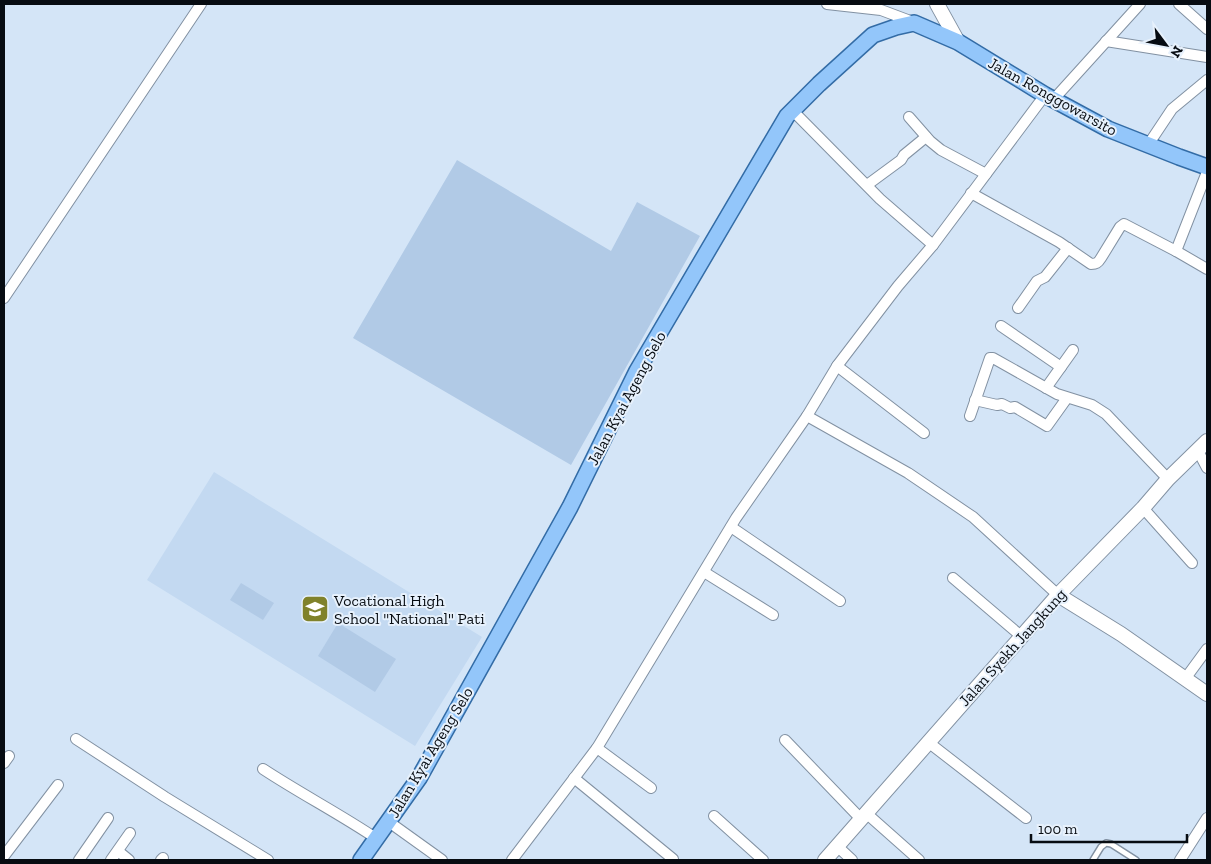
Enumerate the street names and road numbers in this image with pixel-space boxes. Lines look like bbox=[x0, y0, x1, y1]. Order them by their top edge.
street label: Jalan Ronggowarsito bbox=[985, 53, 1120, 140]
street label: Jalan Kyai Ageng Selo bbox=[583, 328, 670, 468]
street label: Jalan Syekh Jangkung bbox=[955, 585, 1070, 710]
street label: Jalan Kyai Ageng Selo bbox=[384, 684, 477, 821]

